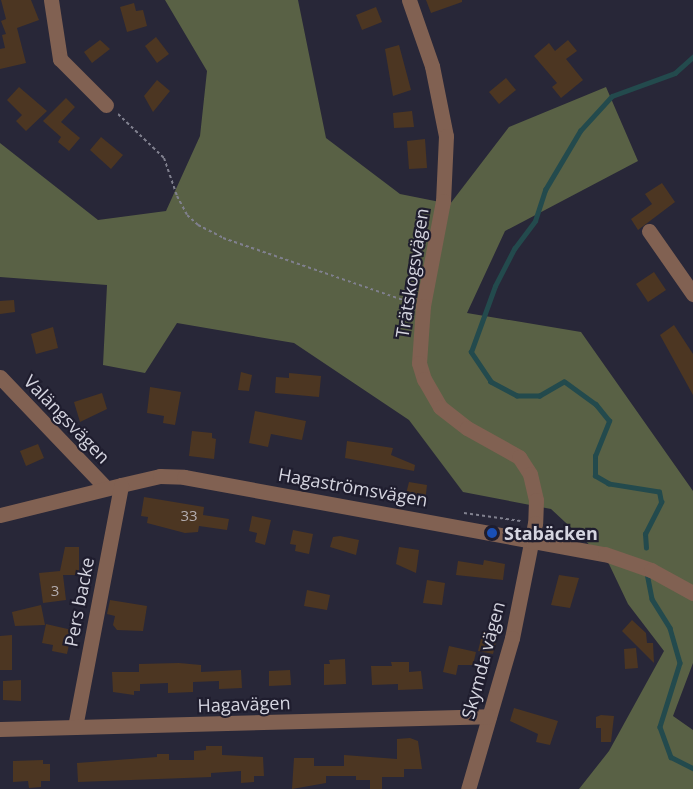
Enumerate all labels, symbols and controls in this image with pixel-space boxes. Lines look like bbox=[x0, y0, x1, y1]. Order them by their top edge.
street label: Trätskogsvägen bbox=[391, 207, 433, 339]
street label: Valängsvägen bbox=[19, 370, 115, 468]
street label: Hagaströmsvägen bbox=[277, 463, 429, 511]
house number: 33 bbox=[180, 507, 198, 525]
place label: Stabäcken bbox=[504, 522, 598, 544]
marker: Stabäcken bbox=[485, 526, 499, 540]
street label: Pers backe bbox=[60, 555, 98, 649]
house number: 3 bbox=[51, 582, 59, 600]
street label: Skymda vägen bbox=[457, 599, 509, 721]
street label: Hagavägen bbox=[197, 692, 291, 716]

